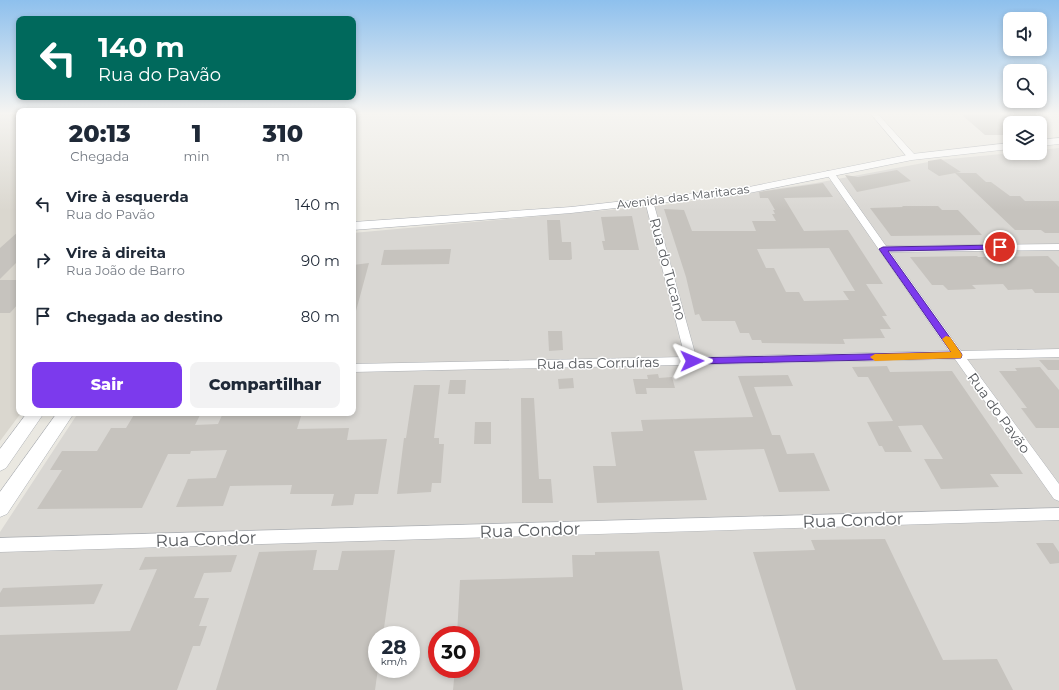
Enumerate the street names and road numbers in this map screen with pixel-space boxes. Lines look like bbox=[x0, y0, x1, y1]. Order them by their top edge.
street label: Avenida das Maritacas bbox=[616, 181, 750, 212]
street label: Rua do Tucano bbox=[646, 216, 690, 322]
street label: Rua das Corruíras bbox=[537, 353, 660, 373]
street label: Rua do Pavão bbox=[964, 369, 1035, 457]
street label: Rua Condor bbox=[802, 508, 904, 532]
street label: Rua Condor bbox=[479, 518, 581, 542]
street label: Rua Condor bbox=[155, 527, 257, 551]

